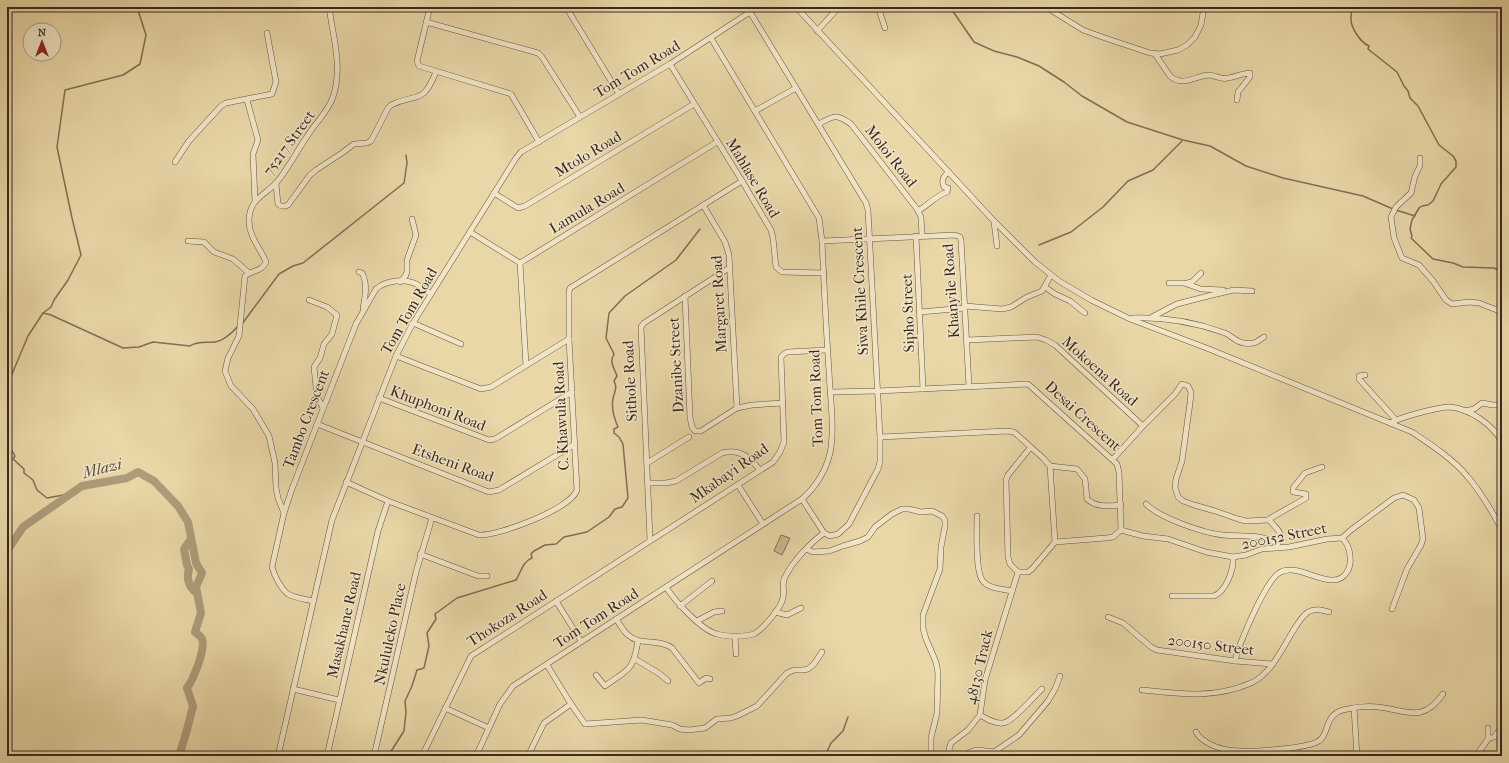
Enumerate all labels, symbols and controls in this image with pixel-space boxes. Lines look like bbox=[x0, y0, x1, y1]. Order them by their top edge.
north arrow bbox=[22, 22, 62, 62]
text: N bbox=[38, 26, 47, 39]
street label: Tom Tom Road bbox=[591, 36, 684, 102]
street label: 75217 Street bbox=[259, 106, 319, 179]
street label: Moloi Road bbox=[861, 121, 921, 191]
street label: Mtolo Road bbox=[551, 127, 625, 181]
street label: Mahlase Road bbox=[722, 135, 784, 222]
street label: Lamula Road bbox=[546, 178, 629, 237]
street label: Siwa Khile Crescent bbox=[848, 226, 872, 356]
street label: Khanyile Road bbox=[939, 242, 963, 339]
street label: Margaret Road bbox=[707, 254, 731, 353]
street label: Tom Tom Road bbox=[377, 264, 442, 358]
street label: Sipho Street bbox=[898, 273, 918, 353]
street label: Dzanibe Street bbox=[664, 316, 688, 413]
street label: Mokoena Road bbox=[1058, 332, 1142, 410]
street label: Sithole Road bbox=[619, 339, 641, 422]
street label: Tom Tom Road bbox=[805, 348, 827, 447]
street label: C. Khawula Road bbox=[549, 360, 573, 471]
street label: Tambo Crescent bbox=[279, 367, 333, 471]
street label: Desai Crescent bbox=[1041, 377, 1125, 455]
street label: Khuphoni Road bbox=[388, 381, 489, 435]
street label: Mkabayi Road bbox=[686, 439, 772, 507]
street label: Etsheni Road bbox=[410, 440, 497, 486]
water label: Mlazi bbox=[79, 454, 125, 482]
street label: 200152 Street bbox=[1240, 519, 1329, 553]
street label: Masakhane Road bbox=[323, 569, 365, 680]
street label: Nkululeko Place bbox=[370, 581, 410, 687]
street label: Tom Tom Road bbox=[550, 584, 642, 652]
street label: Thokoza Road bbox=[464, 585, 551, 650]
street label: 48130 Track bbox=[962, 628, 996, 706]
street label: 200150 Street bbox=[1167, 631, 1256, 659]

